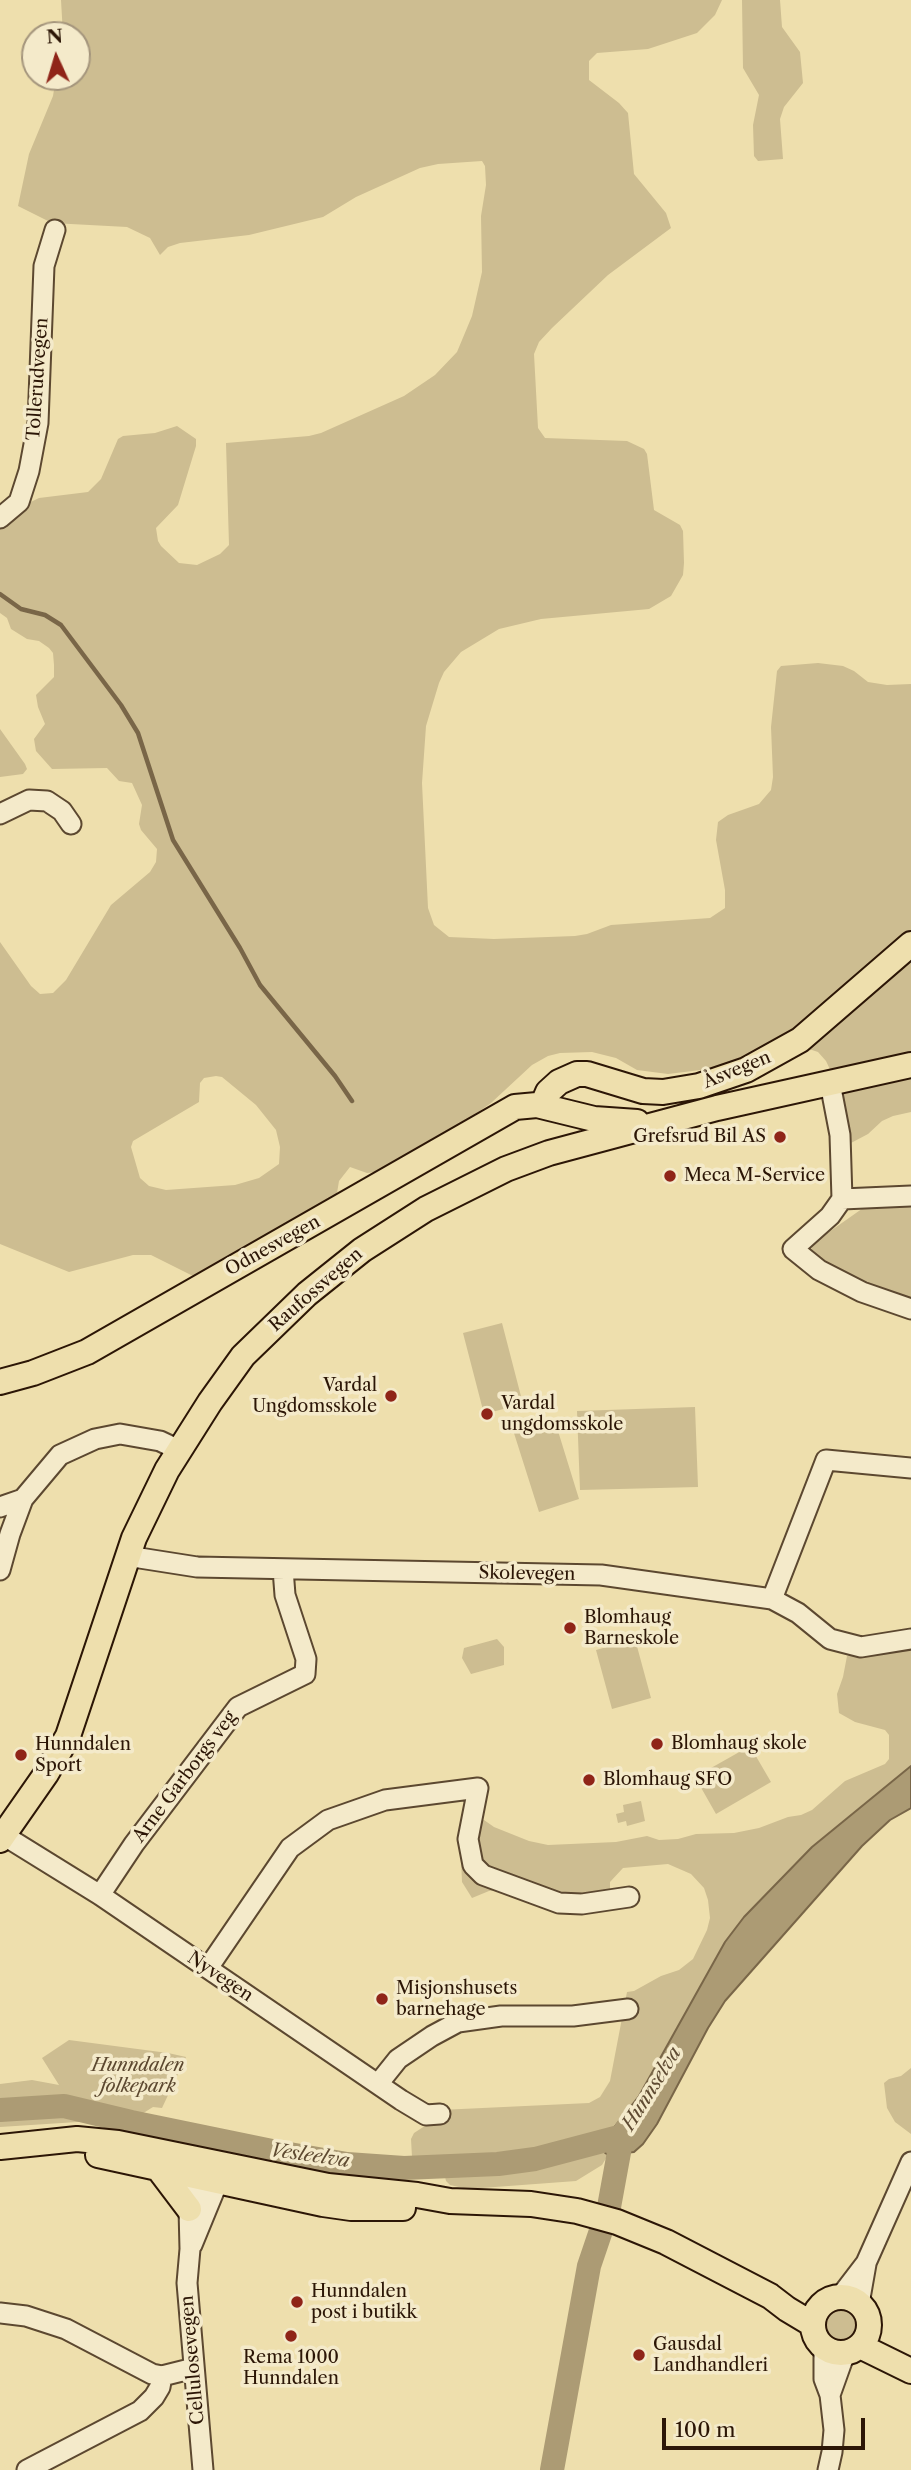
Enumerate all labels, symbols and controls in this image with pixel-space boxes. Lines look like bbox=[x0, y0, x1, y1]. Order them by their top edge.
north arrow bbox=[21, 21, 91, 91]
text: N bbox=[46, 25, 64, 49]
street label: Tollerudvegen bbox=[23, 317, 53, 441]
street label: Åsvegen bbox=[700, 1047, 774, 1093]
place label: Grefsrud Bil AS bbox=[633, 1126, 766, 1148]
marker: Grefsrud Bil AS bbox=[772, 1129, 788, 1145]
place label: Meca M-Service bbox=[684, 1165, 825, 1187]
marker: Meca M-Service bbox=[662, 1168, 678, 1184]
street label: Odnesvegen bbox=[222, 1211, 324, 1281]
street label: Raufossvegen bbox=[265, 1244, 367, 1336]
place label: Vardal Ungdomsskole bbox=[252, 1375, 377, 1418]
marker: Vardal Ungdomsskole bbox=[383, 1388, 399, 1404]
place label: Vardal ungdomsskole bbox=[501, 1393, 623, 1436]
marker: Vardal ungdomsskole bbox=[479, 1406, 495, 1422]
street label: Skolevegen bbox=[478, 1562, 576, 1586]
place label: Blomhaug Barneskole bbox=[584, 1607, 679, 1650]
marker: Blomhaug Barneskole bbox=[562, 1620, 578, 1636]
street label: Arne Garborgs veg bbox=[129, 1707, 241, 1847]
place label: Blomhaug skole bbox=[671, 1733, 807, 1755]
place label: Hunndalen Sport bbox=[35, 1734, 131, 1776]
marker: Blomhaug skole bbox=[649, 1736, 665, 1752]
marker: Hunndalen Sport bbox=[13, 1747, 29, 1763]
place label: Blomhaug SFO bbox=[603, 1769, 732, 1791]
marker: Blomhaug SFO bbox=[581, 1772, 597, 1788]
street label: Nyvegen bbox=[183, 1947, 257, 2007]
place label: Misjonshusets barnehage bbox=[396, 1978, 517, 2021]
marker: Misjonshusets barnehage bbox=[374, 1991, 390, 2007]
water label: Hunnselva bbox=[617, 2043, 687, 2135]
park label: Hunndalen folkepark bbox=[92, 2055, 184, 2098]
water label: Vesleelva bbox=[269, 2139, 351, 2173]
place label: Hunndalen post i butikk bbox=[311, 2281, 417, 2324]
street label: Cellulosevegen bbox=[177, 2294, 209, 2426]
marker: Hunndalen post i butikk bbox=[289, 2294, 305, 2310]
marker: Rema 1000 Hunndalen bbox=[283, 2328, 299, 2344]
place label: Gausdal Landhandleri bbox=[653, 2334, 768, 2376]
place label: Rema 1000 Hunndalen bbox=[243, 2347, 339, 2390]
marker: Gausdal Landhandleri bbox=[631, 2347, 647, 2363]
scale bar bbox=[666, 2404, 869, 2448]
text: 100 m bbox=[675, 2417, 736, 2442]

